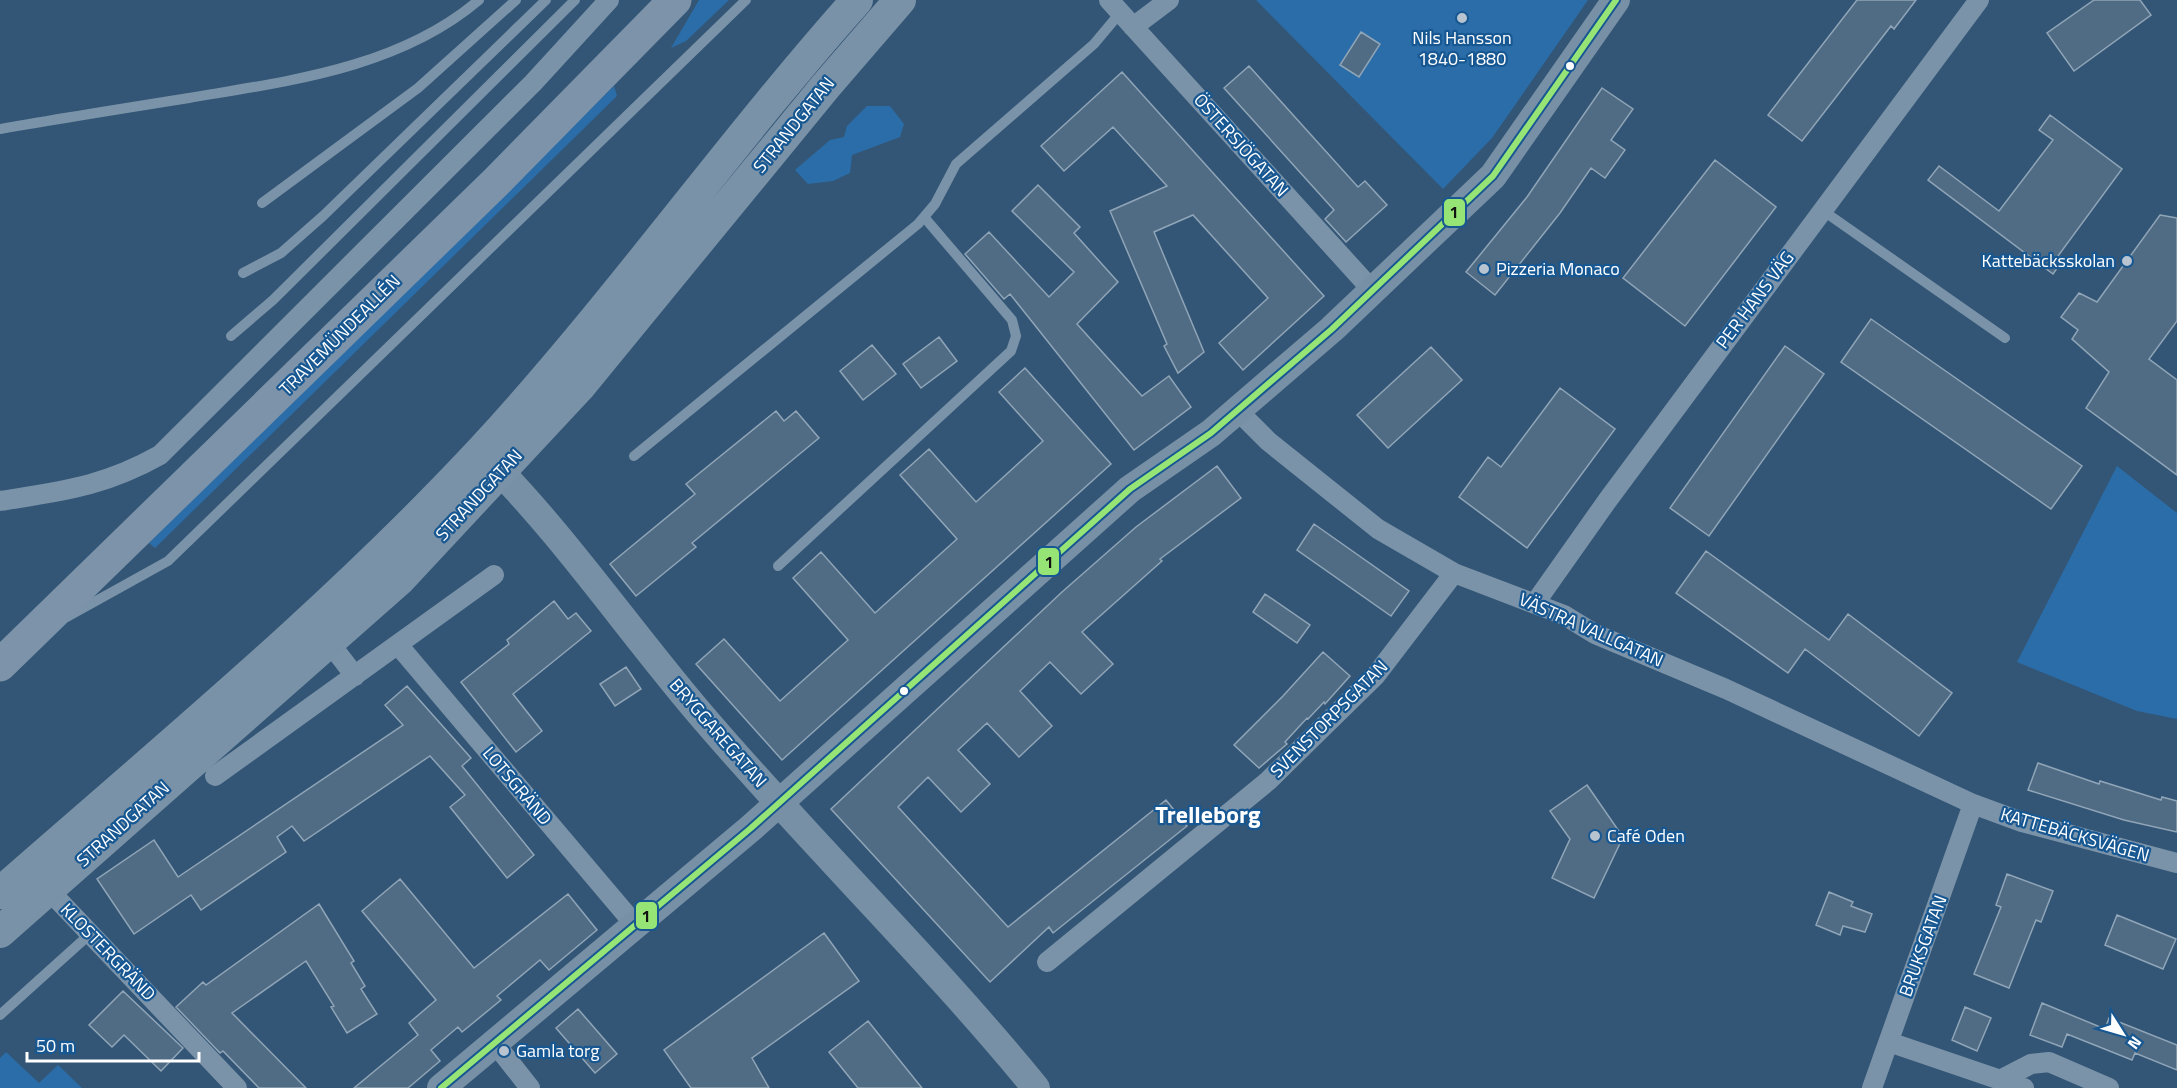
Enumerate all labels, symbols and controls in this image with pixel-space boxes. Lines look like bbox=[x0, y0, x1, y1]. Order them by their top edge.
marker: Nils Hansson 1840-1880 bbox=[1455, 11, 1469, 25]
place label: Nils Hansson 1840-1880 bbox=[1412, 24, 1512, 72]
unlabelled marker bbox=[1564, 60, 1576, 72]
street label: STRANDGATAN bbox=[746, 71, 841, 179]
street label: ÖSTERSJÖGATAN bbox=[1187, 87, 1295, 202]
line badge: 1 bbox=[1443, 198, 1466, 227]
text: 1 bbox=[1450, 200, 1458, 224]
street label: PER HANS VÄG bbox=[1709, 245, 1800, 354]
place label: Kattebäcksskolan bbox=[1982, 247, 2115, 274]
marker: Kattebäcksskolan bbox=[2120, 254, 2134, 268]
place label: Pizzeria Monaco bbox=[1496, 255, 1620, 282]
marker: Pizzeria Monaco bbox=[1477, 262, 1491, 276]
street label: TRAVEMÜNDEALLÉN bbox=[273, 268, 406, 401]
street label: STRANDGATAN bbox=[429, 443, 528, 547]
line badge: 1 bbox=[1037, 547, 1060, 576]
text: 1 bbox=[1045, 550, 1053, 574]
street label: VÄSTRA VALLGATAN bbox=[1515, 586, 1668, 674]
street label: SVENSTORPSGATAN bbox=[1264, 654, 1394, 784]
street label: BRYGGAREGATAN bbox=[663, 672, 774, 793]
unlabelled marker bbox=[898, 685, 910, 697]
street label: LOTSGRÄND bbox=[476, 740, 558, 831]
street label: STRANDGATAN bbox=[70, 774, 175, 873]
district label: Trelleborg bbox=[1155, 796, 1261, 832]
street label: KATTEBÄCKSVÄGEN bbox=[1998, 800, 2153, 869]
place label: Café Oden bbox=[1607, 822, 1685, 849]
marker: Café Oden bbox=[1588, 829, 1602, 843]
street label: BRUKSGATAN bbox=[1892, 891, 1953, 1000]
street label: KLOSTERGRÄND bbox=[54, 897, 162, 1007]
line badge: 1 bbox=[635, 901, 658, 930]
text: 1 bbox=[642, 904, 650, 928]
north arrow bbox=[2093, 1004, 2153, 1064]
scale bar bbox=[27, 1025, 200, 1063]
text: N bbox=[2122, 1031, 2148, 1055]
text: 50 m bbox=[36, 1032, 75, 1059]
place label: Gamla torg bbox=[516, 1037, 599, 1064]
marker: Gamla torg bbox=[497, 1044, 511, 1058]

